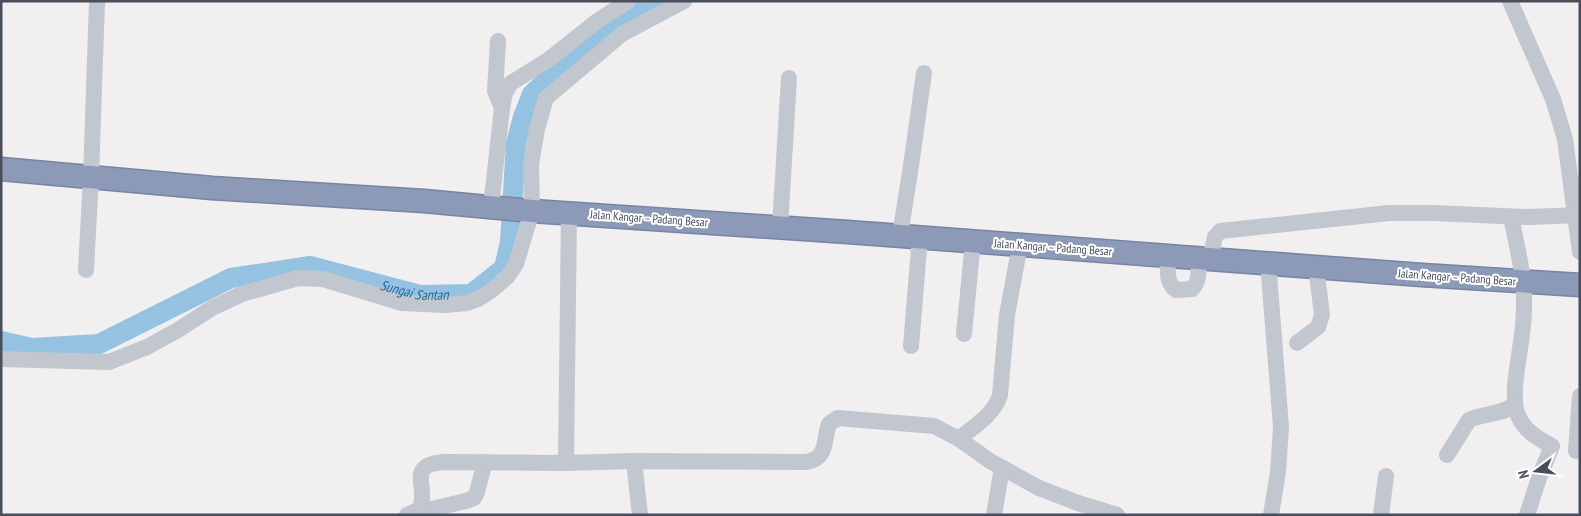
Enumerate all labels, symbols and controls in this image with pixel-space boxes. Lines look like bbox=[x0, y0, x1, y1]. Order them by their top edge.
street label: Jalan Kangar – Padang Besar bbox=[588, 206, 709, 230]
street label: Jalan Kangar – Padang Besar bbox=[992, 235, 1113, 259]
street label: Jalan Kangar – Padang Besar bbox=[1396, 265, 1517, 289]
water label: Sungai Santan bbox=[378, 276, 450, 304]
north arrow bbox=[1511, 446, 1561, 496]
text: N bbox=[1514, 468, 1533, 480]

